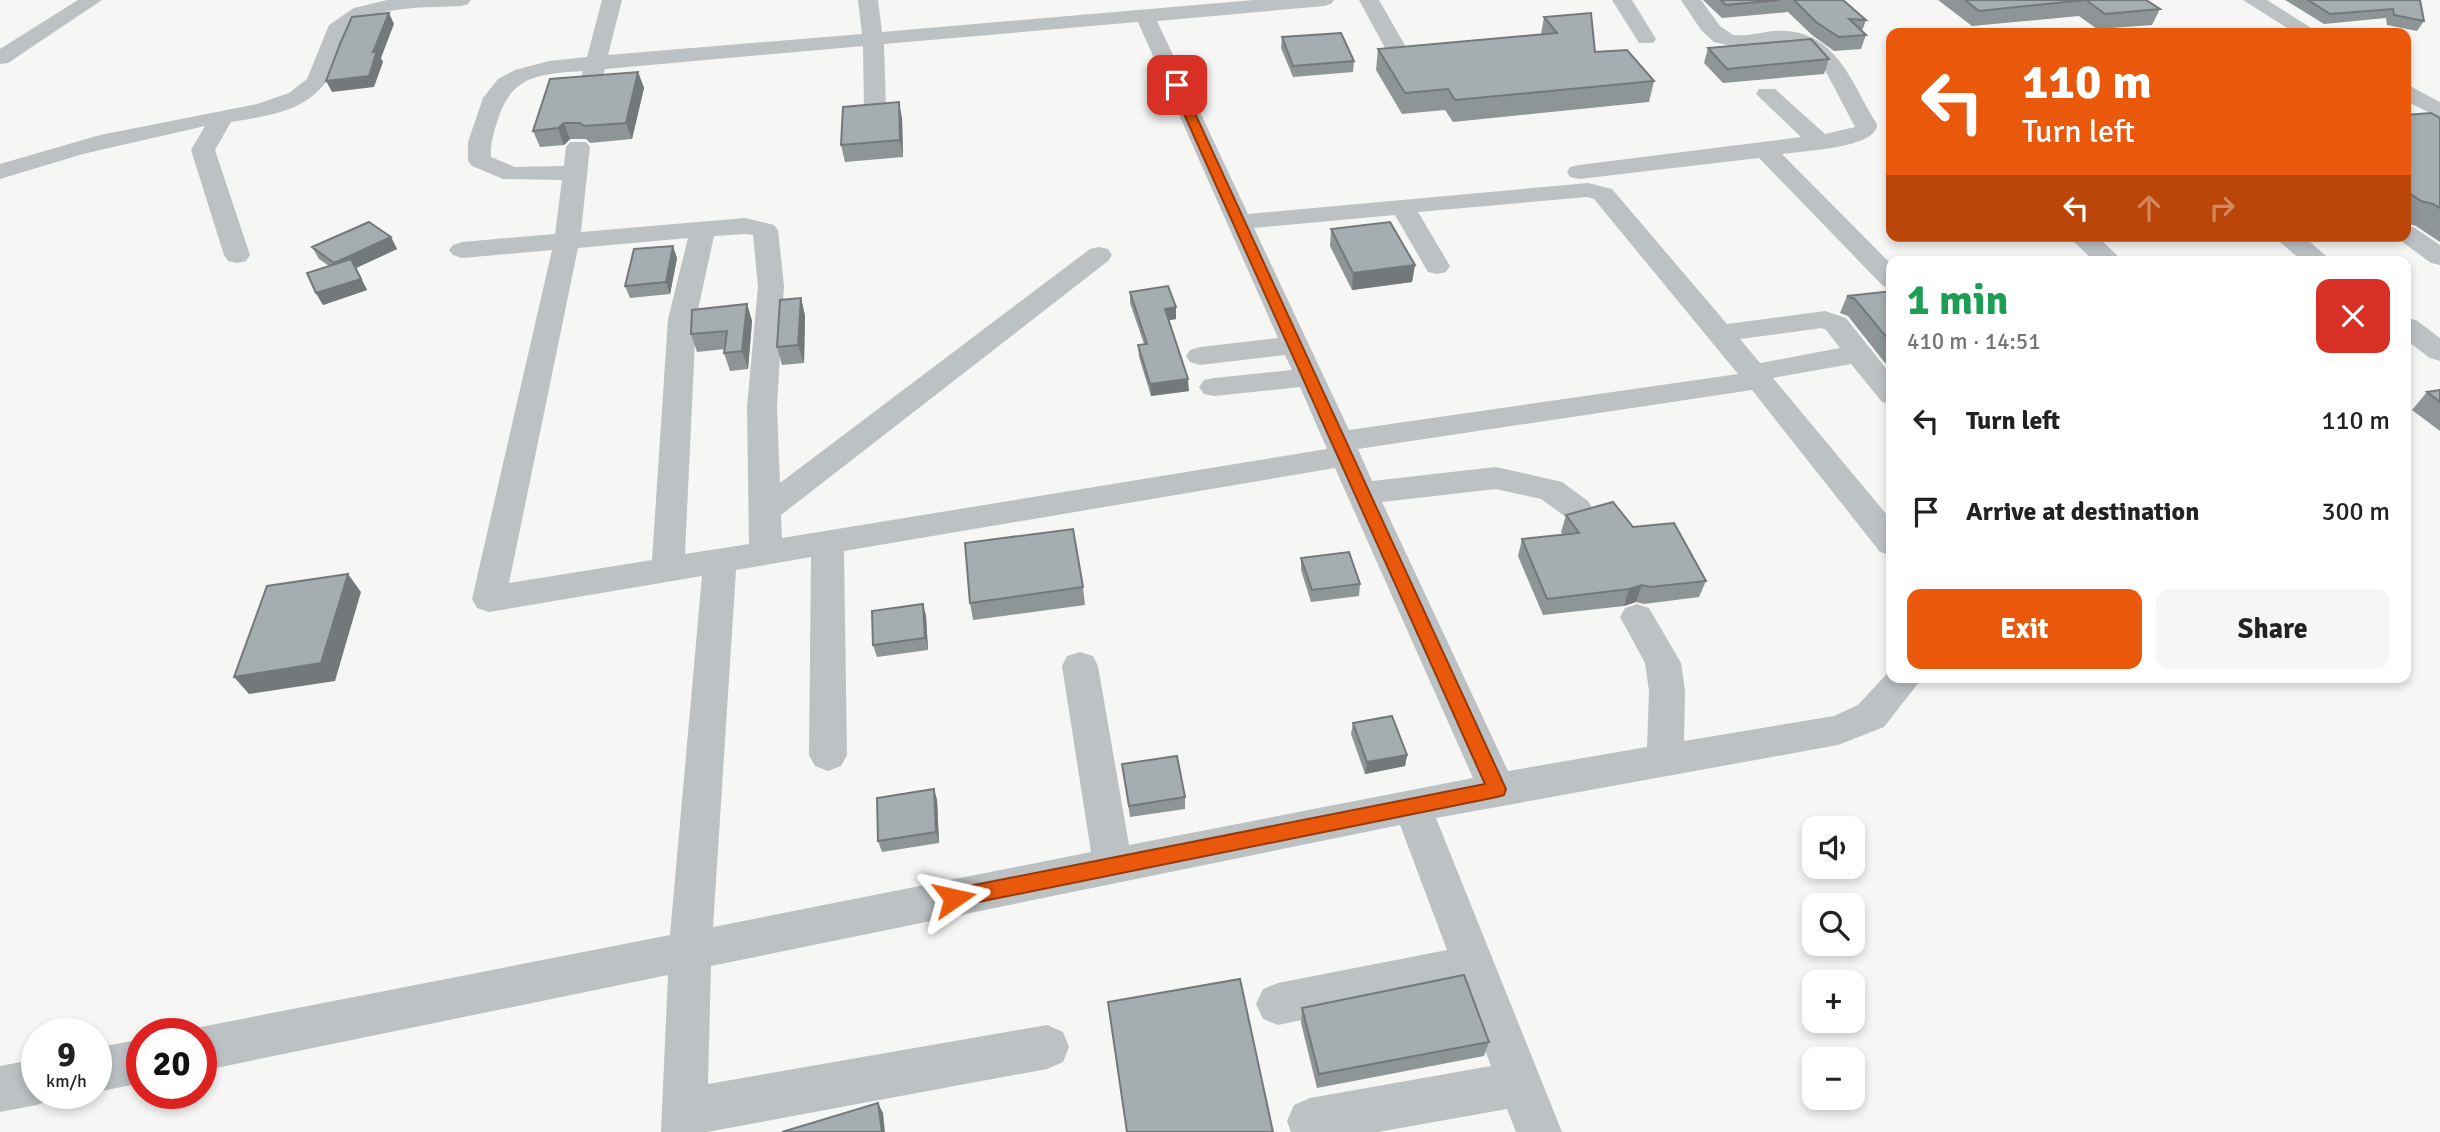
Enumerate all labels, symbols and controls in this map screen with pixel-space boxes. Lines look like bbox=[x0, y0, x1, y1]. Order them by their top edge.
text: 110 m bbox=[2022, 52, 2152, 112]
pin bbox=[1147, 55, 1207, 115]
icon: left bbox=[1907, 56, 1998, 147]
icon: arrive bbox=[1158, 66, 1196, 104]
text: Turn left bbox=[2022, 112, 2135, 151]
icon: left bbox=[2057, 189, 2095, 227]
icon: ahead bbox=[2130, 189, 2168, 227]
icon: right bbox=[2203, 189, 2241, 227]
text: 1 min bbox=[1907, 275, 2008, 326]
button: close bbox=[2316, 279, 2390, 353]
text: 410 m · 14:51 bbox=[1907, 327, 2041, 356]
icon: left bbox=[1907, 402, 1945, 440]
text: Turn left bbox=[1966, 405, 2060, 437]
text: 110 m bbox=[2321, 405, 2390, 437]
icon: arrive bbox=[1907, 493, 1945, 531]
text: Arrive at destination bbox=[1966, 496, 2199, 528]
text: 300 m bbox=[2321, 496, 2390, 528]
button: Exit bbox=[1907, 589, 2142, 669]
button: Share bbox=[2156, 589, 2390, 669]
map controls bbox=[1802, 816, 1865, 1110]
button: sound bbox=[1802, 816, 1865, 879]
position arrow bbox=[917, 861, 991, 935]
button: search bbox=[1802, 893, 1865, 956]
button: + bbox=[1802, 970, 1865, 1033]
speed limit sign: 20 bbox=[126, 1018, 217, 1109]
text: 9 bbox=[57, 1033, 76, 1076]
button: − bbox=[1802, 1047, 1865, 1110]
text: km/h bbox=[46, 1070, 87, 1092]

